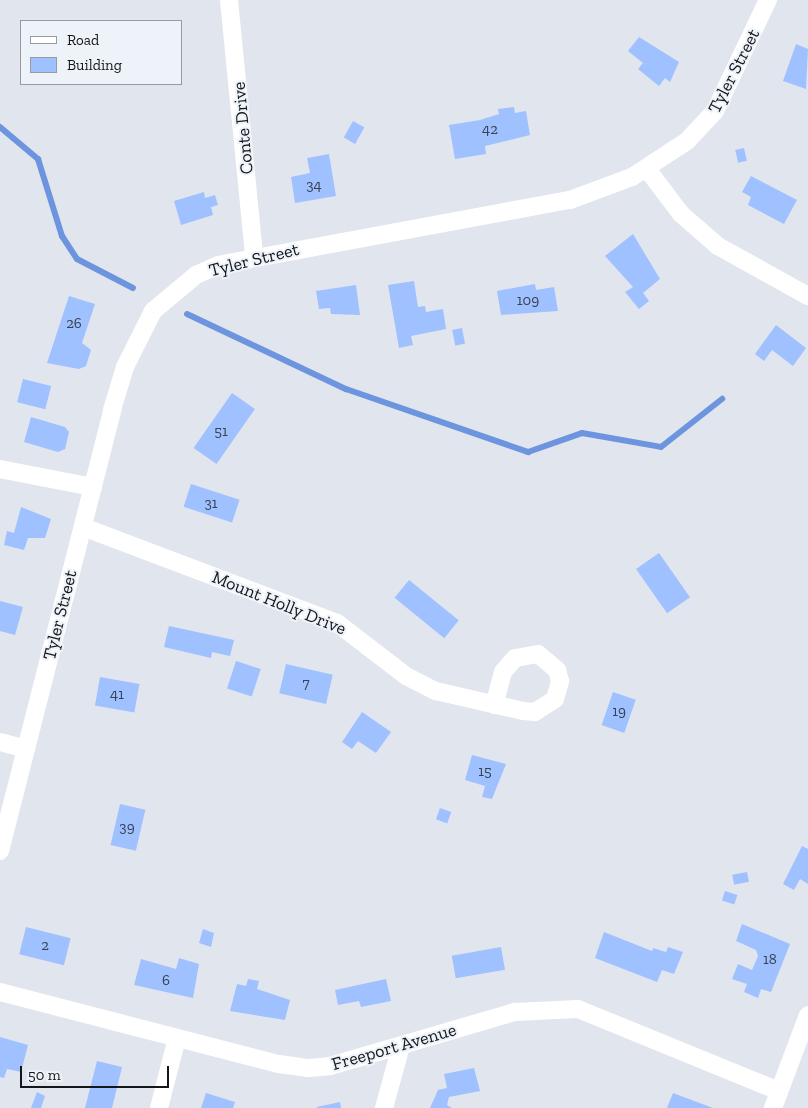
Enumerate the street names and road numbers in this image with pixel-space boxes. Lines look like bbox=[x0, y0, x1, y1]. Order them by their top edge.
street label: Tyler Street bbox=[703, 25, 765, 117]
street label: Conte Drive bbox=[228, 81, 258, 175]
street label: Tyler Street bbox=[207, 238, 301, 282]
street label: Mount Holly Drive bbox=[209, 566, 349, 640]
street label: Tyler Street bbox=[38, 568, 82, 662]
street label: Freeport Avenue bbox=[329, 1019, 459, 1075]

